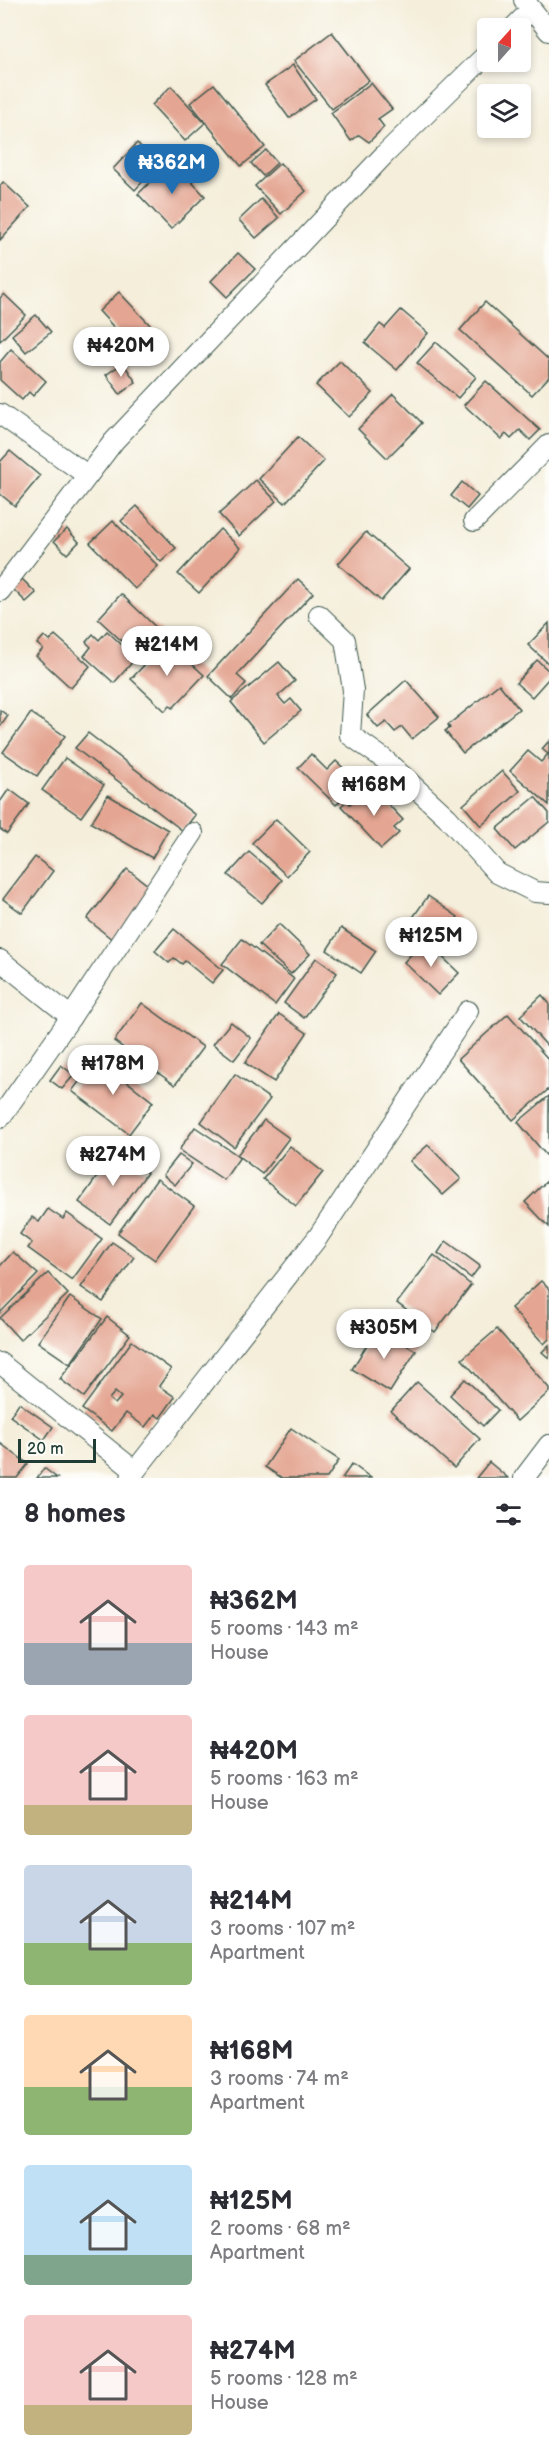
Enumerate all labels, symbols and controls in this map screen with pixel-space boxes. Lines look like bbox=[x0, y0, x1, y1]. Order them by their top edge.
north arrow bbox=[477, 18, 531, 72]
map controls bbox=[477, 18, 531, 138]
button: layers bbox=[477, 84, 531, 138]
pin: ₦362M bbox=[130, 144, 214, 195]
text: ₦362M bbox=[138, 151, 206, 175]
pin: ₦420M bbox=[79, 327, 163, 378]
text: ₦420M bbox=[87, 334, 155, 358]
pin: ₦214M bbox=[125, 626, 209, 677]
text: ₦214M bbox=[135, 633, 199, 657]
pin: ₦168M bbox=[332, 766, 416, 817]
text: ₦168M bbox=[342, 773, 406, 797]
pin: ₦125M bbox=[389, 917, 473, 968]
text: ₦125M bbox=[399, 924, 463, 948]
pin: ₦178M bbox=[71, 1045, 155, 1096]
text: ₦178M bbox=[81, 1052, 145, 1076]
pin: ₦274M bbox=[71, 1136, 155, 1187]
text: ₦274M bbox=[80, 1143, 146, 1167]
pin: ₦305M bbox=[342, 1309, 426, 1360]
text: ₦305M bbox=[350, 1316, 418, 1340]
scale bar bbox=[18, 1436, 96, 1464]
text: 20 m bbox=[27, 1440, 63, 1459]
icon: filters bbox=[492, 1498, 525, 1531]
text: 8 homes bbox=[24, 1499, 126, 1530]
text: ₦362M bbox=[210, 1586, 298, 1617]
icon: home bbox=[72, 1589, 144, 1661]
text: 5 rooms · 143 m² bbox=[210, 1617, 359, 1641]
text: House bbox=[210, 1641, 269, 1665]
text: ₦420M bbox=[210, 1736, 298, 1767]
icon: home bbox=[72, 1739, 144, 1811]
text: 5 rooms · 163 m² bbox=[210, 1767, 359, 1791]
text: House bbox=[210, 1791, 269, 1815]
text: ₦214M bbox=[210, 1886, 292, 1917]
icon: home bbox=[72, 1889, 144, 1961]
text: 3 rooms · 107 m² bbox=[210, 1917, 355, 1941]
text: Apartment bbox=[210, 1941, 305, 1965]
text: ₦168M bbox=[210, 2036, 294, 2067]
icon: home bbox=[72, 2039, 144, 2111]
text: 3 rooms · 74 m² bbox=[210, 2067, 349, 2091]
text: Apartment bbox=[210, 2091, 305, 2115]
text: ₦125M bbox=[210, 2186, 293, 2217]
icon: home bbox=[72, 2189, 144, 2261]
text: 2 rooms · 68 m² bbox=[210, 2217, 351, 2241]
text: Apartment bbox=[210, 2241, 305, 2265]
text: ₦274M bbox=[210, 2336, 296, 2367]
icon: home bbox=[72, 2339, 144, 2411]
text: 5 rooms · 128 m² bbox=[210, 2367, 358, 2391]
text: House bbox=[210, 2391, 269, 2415]

